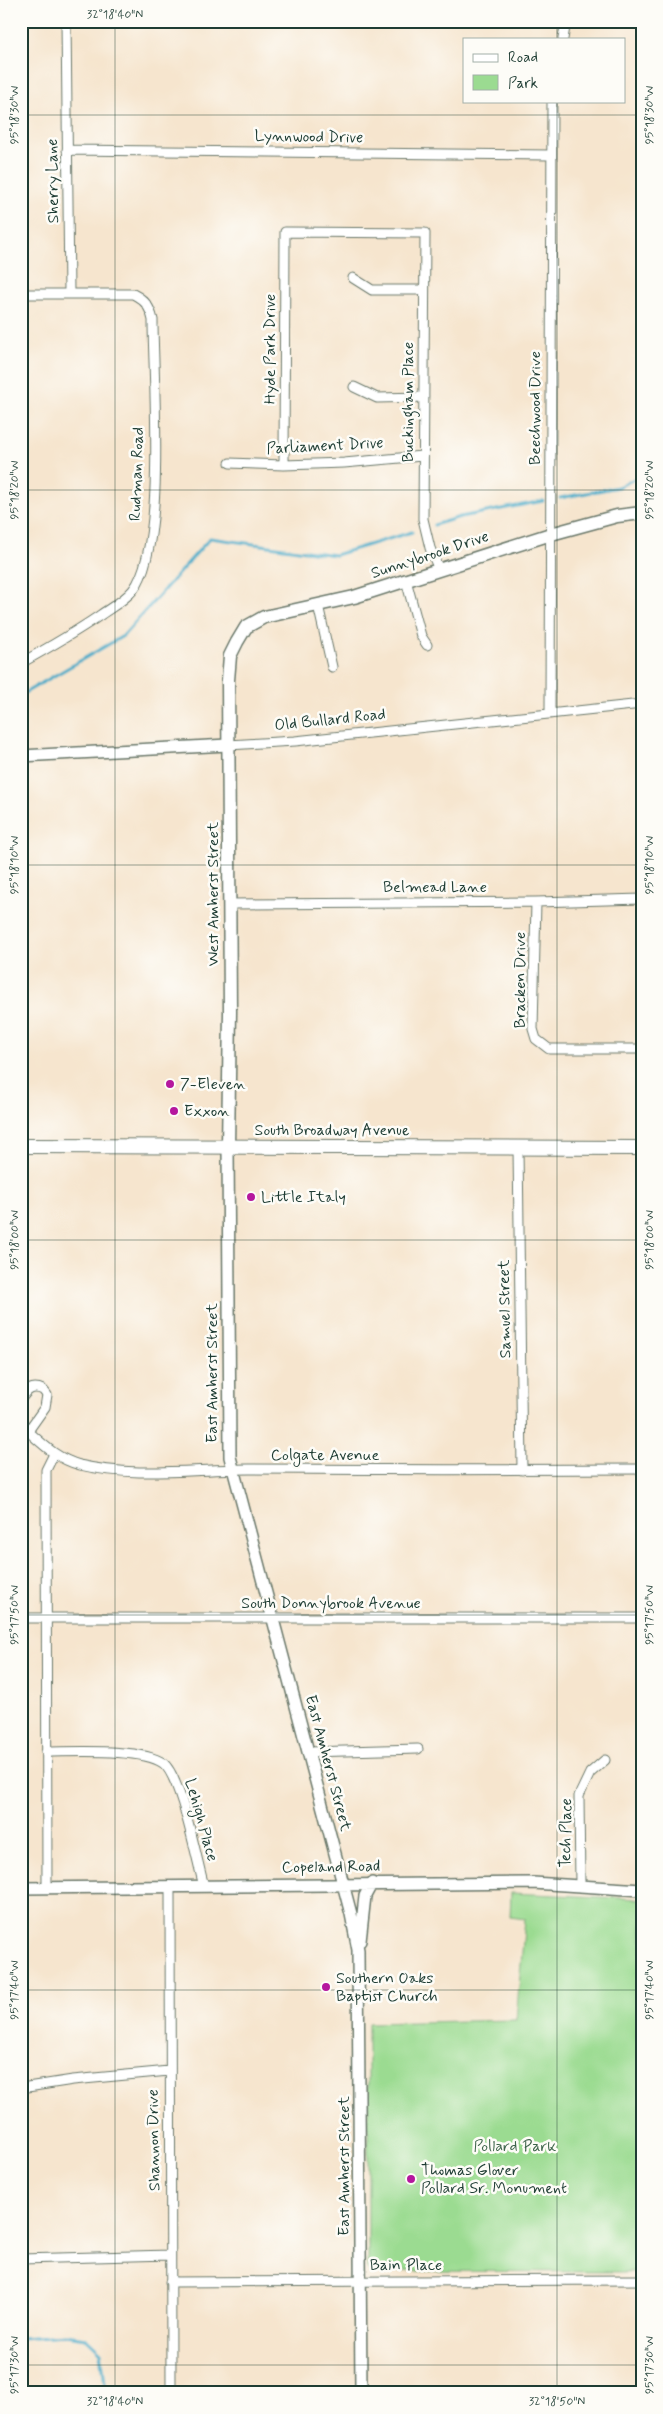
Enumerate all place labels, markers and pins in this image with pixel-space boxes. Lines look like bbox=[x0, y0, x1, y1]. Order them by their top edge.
place label: 7-Eleven bbox=[180, 1074, 246, 1095]
marker: 7-Eleven bbox=[164, 1078, 176, 1090]
place label: Exxon bbox=[184, 1101, 230, 1122]
marker: Exxon bbox=[168, 1105, 180, 1117]
place label: Little Italy bbox=[261, 1187, 346, 1208]
marker: Little Italy bbox=[245, 1191, 257, 1203]
place label: Southern Oaks Baptist Church bbox=[336, 1968, 438, 2007]
marker: Southern Oaks Baptist Church bbox=[320, 1981, 332, 1993]
place label: Thomas Glover Pollard Sr. Monument bbox=[421, 2160, 567, 2199]
marker: Thomas Glover Pollard Sr. Monument bbox=[405, 2173, 417, 2185]

